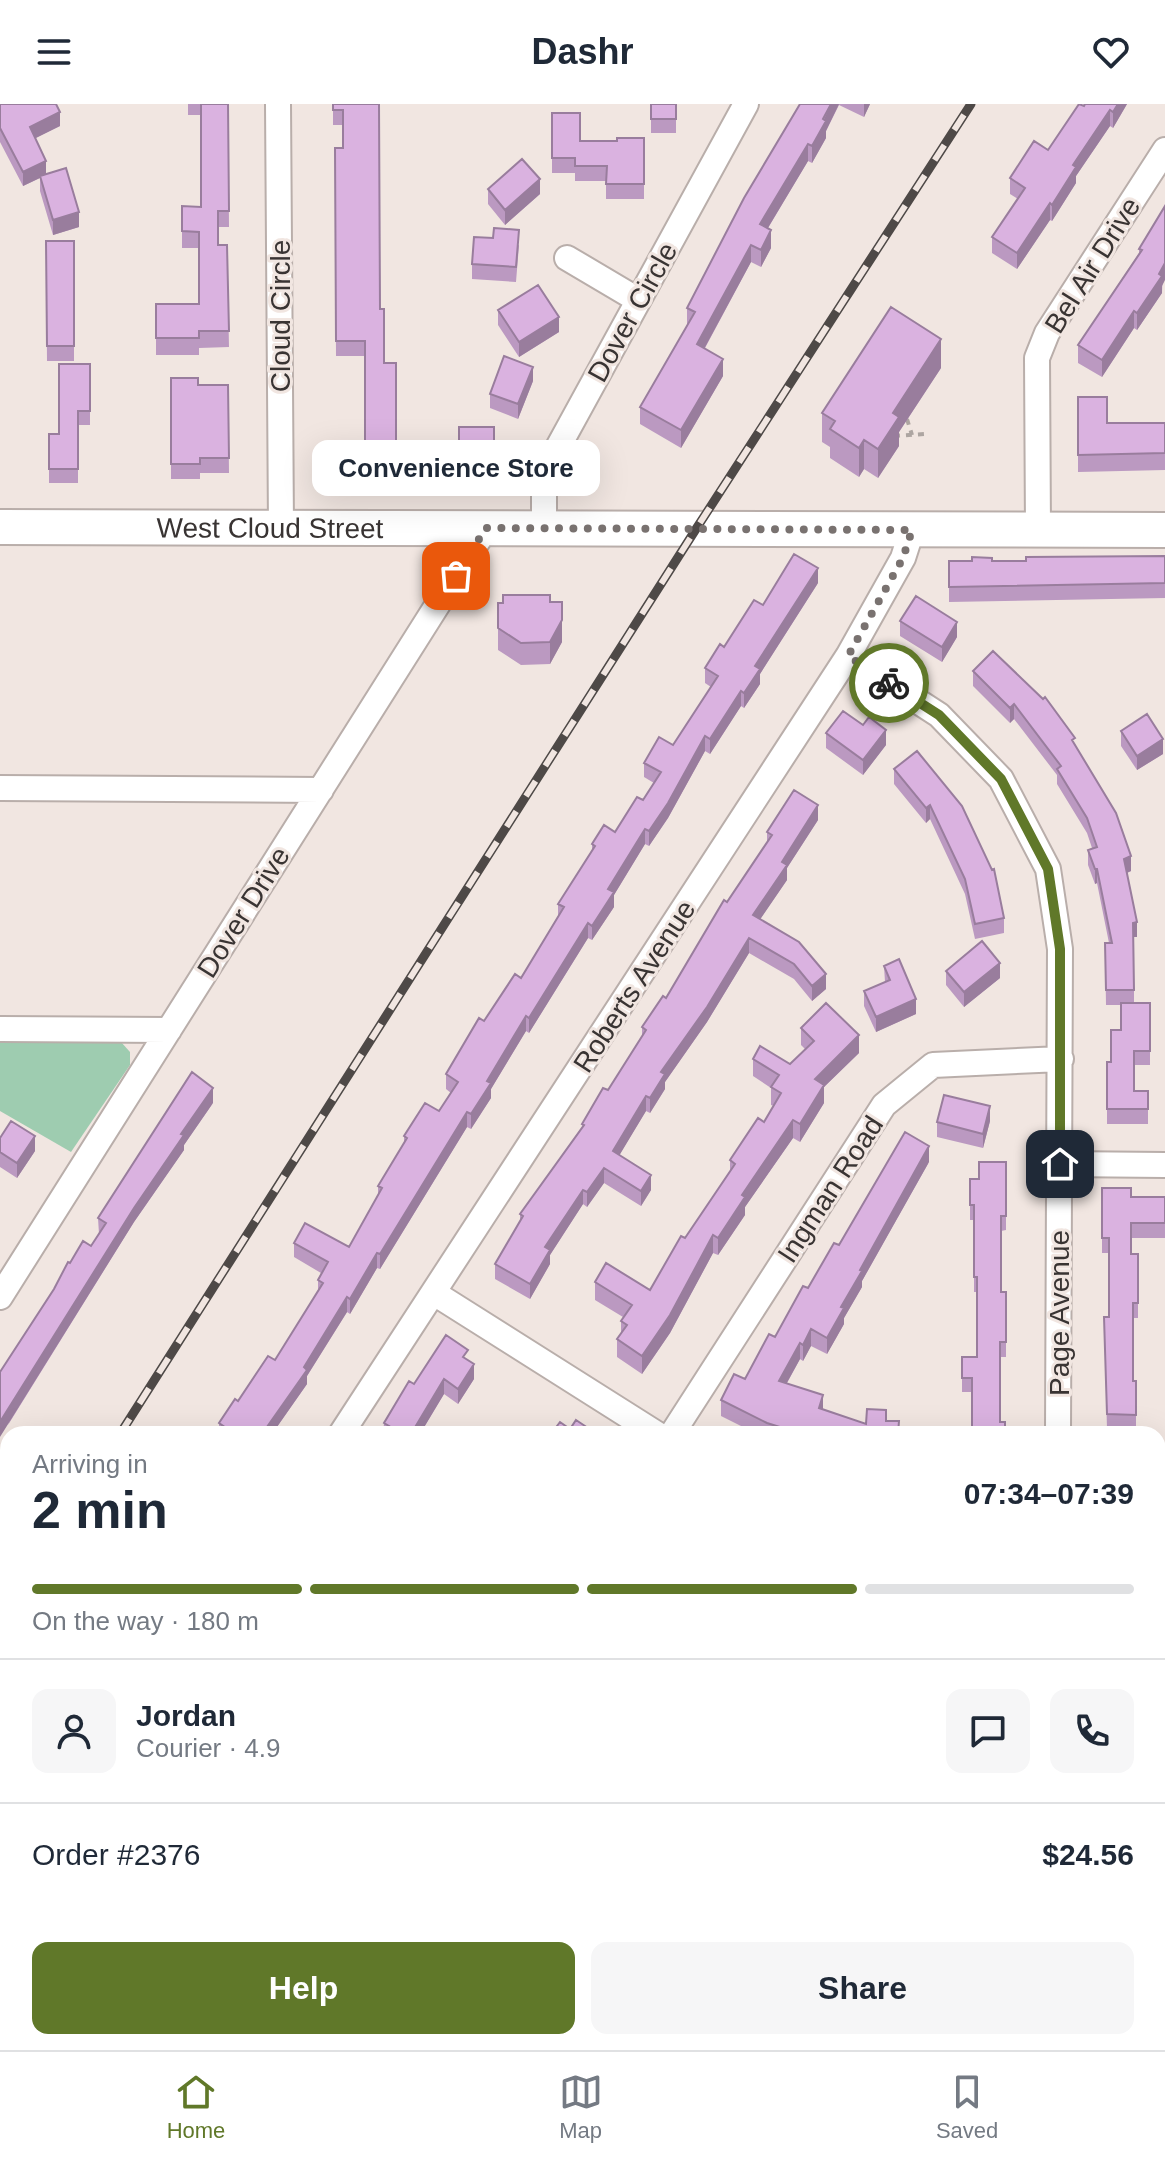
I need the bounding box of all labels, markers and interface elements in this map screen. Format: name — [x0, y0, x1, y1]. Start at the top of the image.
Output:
icon: menu — [32, 30, 76, 74]
icon: heart — [1089, 30, 1133, 74]
text: Dashr — [531, 31, 634, 72]
street label: Bel Air Drive — [1038, 192, 1146, 339]
street label: Dover Circle — [582, 237, 683, 387]
street label: Cloud Circle — [265, 240, 296, 392]
callout: Convenience Store — [312, 440, 600, 496]
text: Convenience Store — [338, 453, 574, 483]
street label: West Cloud Street — [157, 512, 384, 544]
pin — [422, 542, 490, 610]
icon: bag — [434, 554, 478, 598]
courier — [849, 643, 929, 723]
icon: bike — [867, 661, 911, 705]
street label: Dover Drive — [191, 841, 296, 983]
street label: Roberts Avenue — [567, 894, 702, 1078]
street label: Ingman Road — [772, 1110, 889, 1268]
pin — [1026, 1130, 1094, 1198]
icon: home — [1038, 1142, 1082, 1186]
street label: Page Avenue — [1044, 1230, 1075, 1396]
text: Arriving in — [32, 1449, 148, 1479]
text: 07:34–07:39 — [964, 1477, 1134, 1510]
text: 2 min — [32, 1481, 168, 1539]
text: On the way · 180 m — [32, 1606, 259, 1636]
button: person — [32, 1689, 116, 1773]
button: chat — [946, 1689, 1030, 1773]
button: phone — [1050, 1689, 1134, 1773]
text: Jordan — [136, 1699, 236, 1732]
text: Courier · 4.9 — [136, 1733, 281, 1763]
text: Order #2376 — [32, 1838, 200, 1871]
text: $24.56 — [1042, 1838, 1134, 1871]
button: Help — [32, 1942, 575, 2034]
button: Share — [591, 1942, 1134, 2034]
tab: Home — [167, 2070, 225, 2144]
tab: Map — [559, 2070, 603, 2144]
tab: Saved — [936, 2070, 998, 2144]

